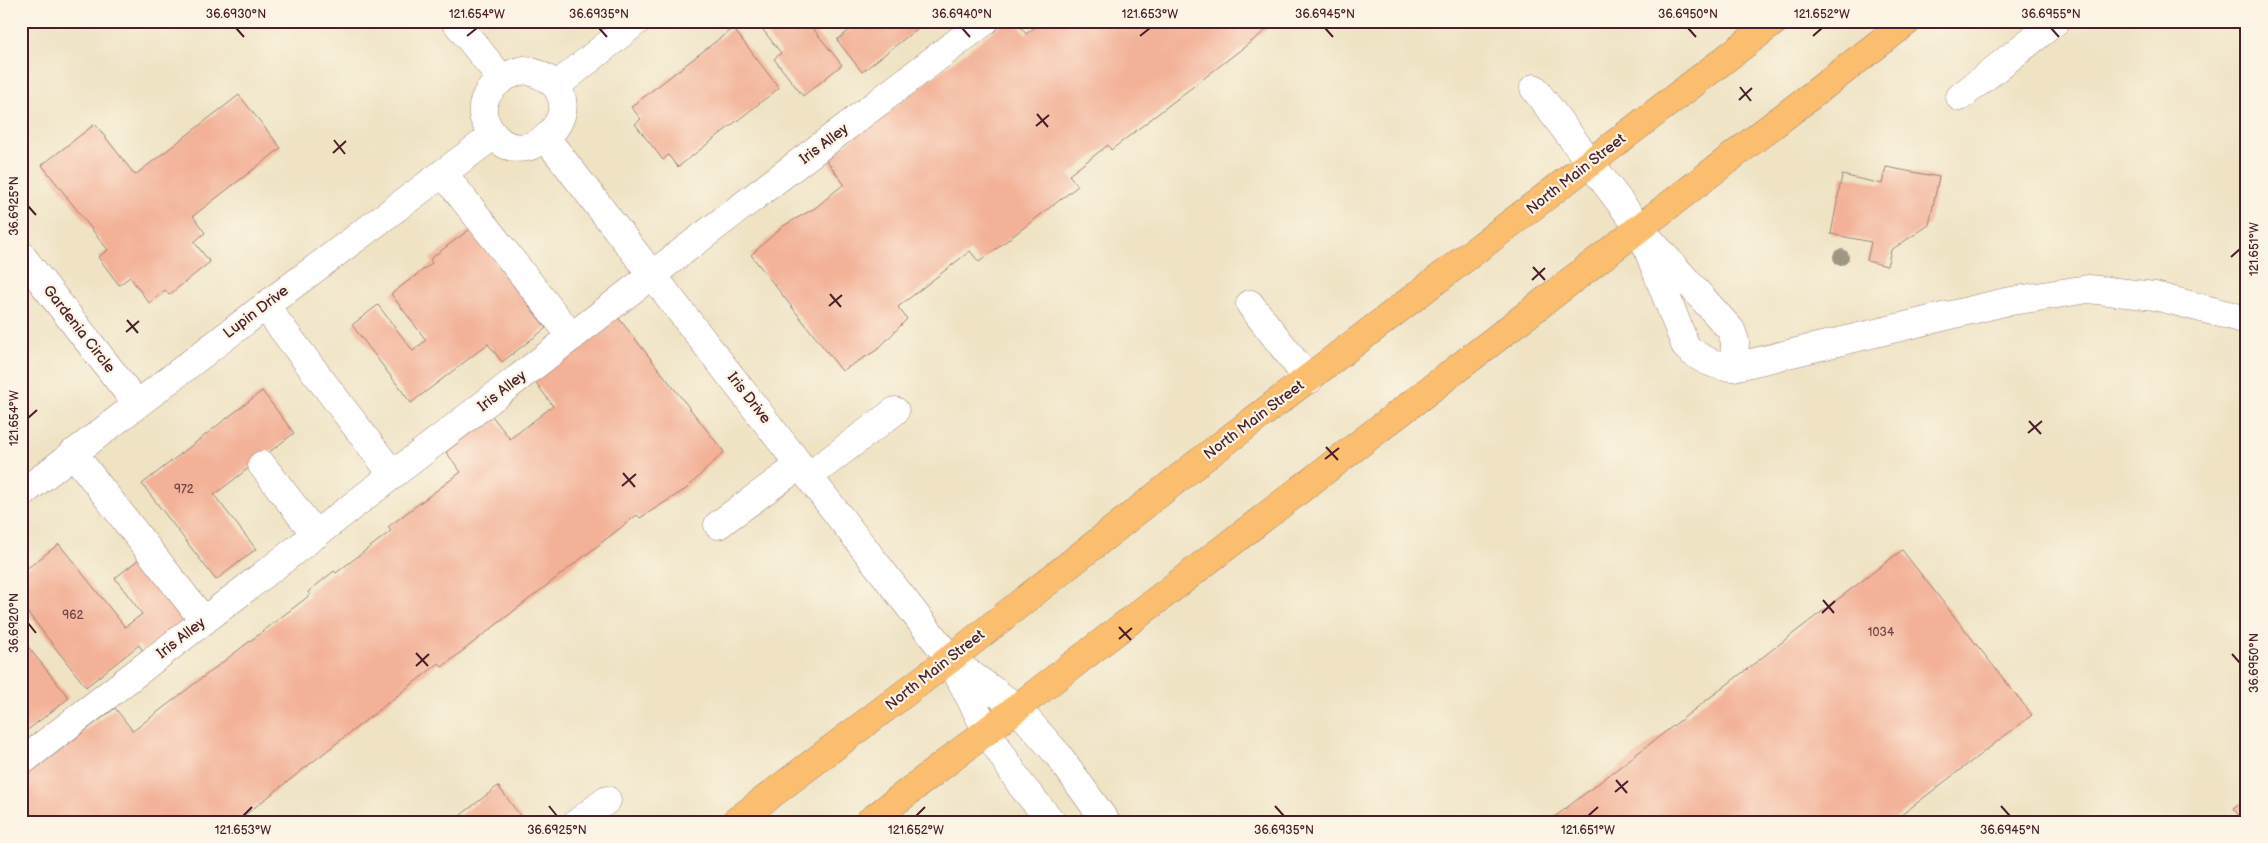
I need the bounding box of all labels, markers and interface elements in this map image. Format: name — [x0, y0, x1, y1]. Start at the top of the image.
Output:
text: 36.6930°N — [206, 7, 266, 22]
text: 121.654°W — [449, 7, 505, 22]
text: 36.6935°N — [569, 7, 629, 22]
text: 36.6940°N — [932, 7, 992, 22]
text: 121.653°W — [1122, 7, 1178, 22]
text: 36.6945°N — [1295, 7, 1355, 22]
text: 36.6950°N — [1658, 7, 1718, 22]
text: 121.652°W — [1794, 7, 1850, 22]
text: 36.6955°N — [2021, 7, 2081, 22]
street label: Iris Alley — [796, 119, 852, 169]
street label: North Main Street — [1523, 129, 1630, 219]
text: 36.6925°N — [7, 176, 22, 236]
text: 121.651°W — [2247, 222, 2262, 276]
street label: Gardenia Circle — [39, 281, 119, 377]
street label: Lupin Drive — [220, 281, 293, 343]
street label: Iris Alley — [474, 366, 530, 416]
street label: Iris Drive — [723, 368, 775, 428]
street label: North Main Street — [1200, 376, 1308, 464]
text: 121.654°W — [7, 390, 22, 446]
house number: 972 — [174, 482, 194, 497]
text: 36.6920°N — [7, 593, 22, 653]
house number: 962 — [62, 608, 84, 623]
street label: Iris Alley — [153, 613, 209, 663]
street label: North Main Street — [882, 625, 989, 715]
house number: 1034 — [1868, 625, 1895, 640]
text: 36.6950°N — [2247, 633, 2262, 693]
text: 121.653°W — [215, 823, 271, 838]
text: 36.6925°N — [527, 823, 587, 838]
text: 121.652°W — [888, 823, 944, 838]
text: 36.6935°N — [1254, 823, 1314, 838]
text: 121.651°W — [1561, 823, 1615, 838]
text: 36.6945°N — [1980, 823, 2040, 838]

